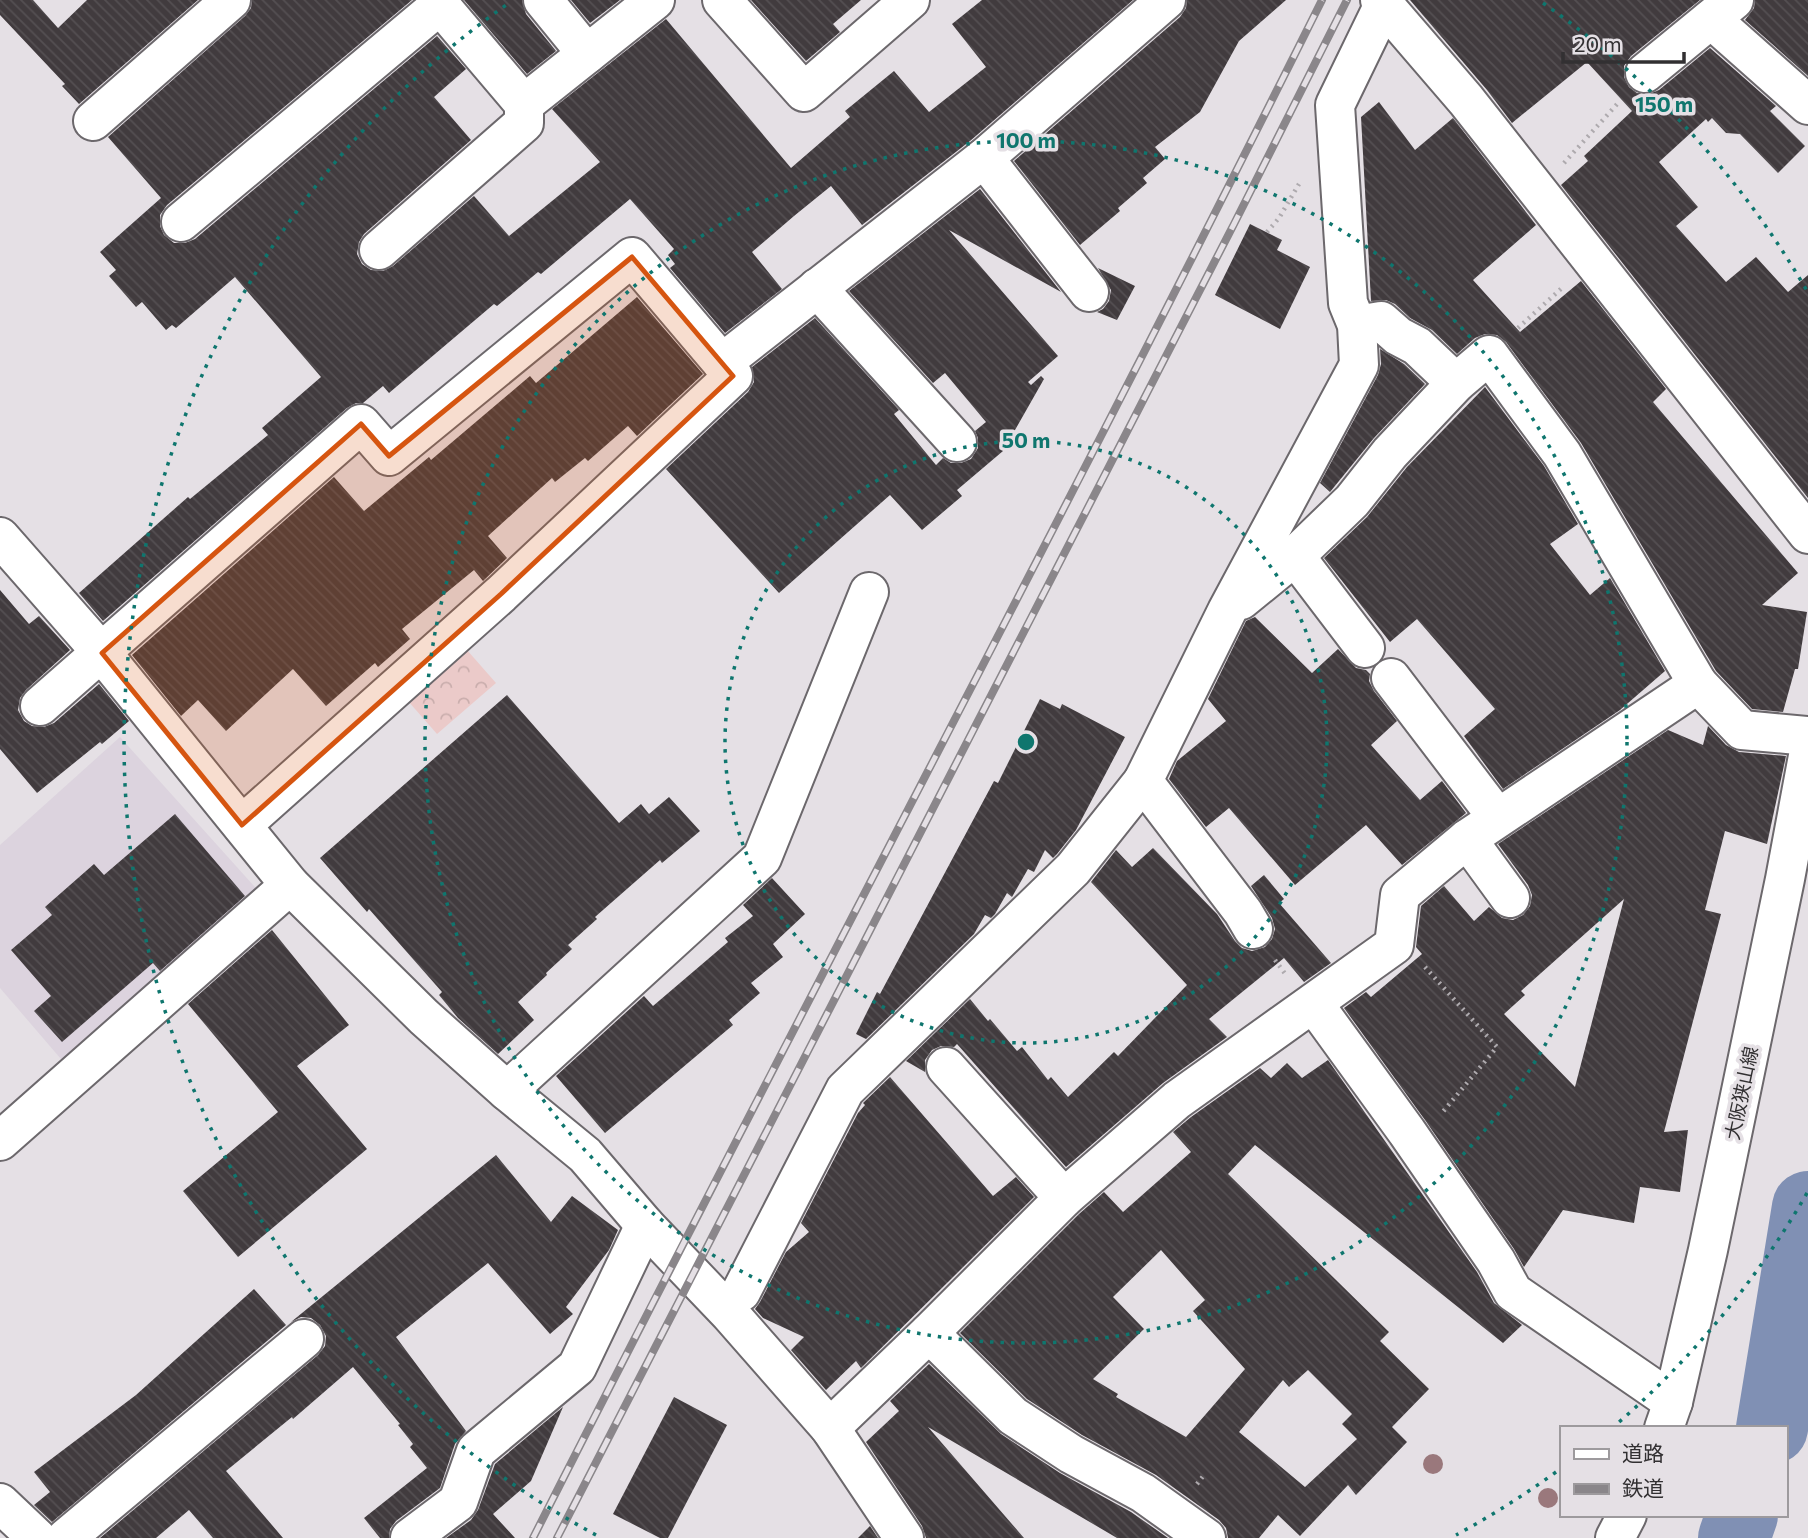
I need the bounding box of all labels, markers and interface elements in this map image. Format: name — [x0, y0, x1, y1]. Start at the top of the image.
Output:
scale bar — [1563, 21, 1684, 65]
text: 20 m — [1574, 31, 1622, 56]
text: 150 m — [1635, 91, 1693, 116]
text: 100 m — [996, 127, 1056, 152]
text: 50 m — [1002, 427, 1050, 452]
centre of rings — [1014, 730, 1038, 754]
street label: 大阪狭山線 — [1720, 1044, 1762, 1142]
legend — [1560, 1426, 1787, 1517]
text: 道路 — [1622, 1440, 1664, 1465]
text: 鉄道 — [1622, 1475, 1664, 1500]

